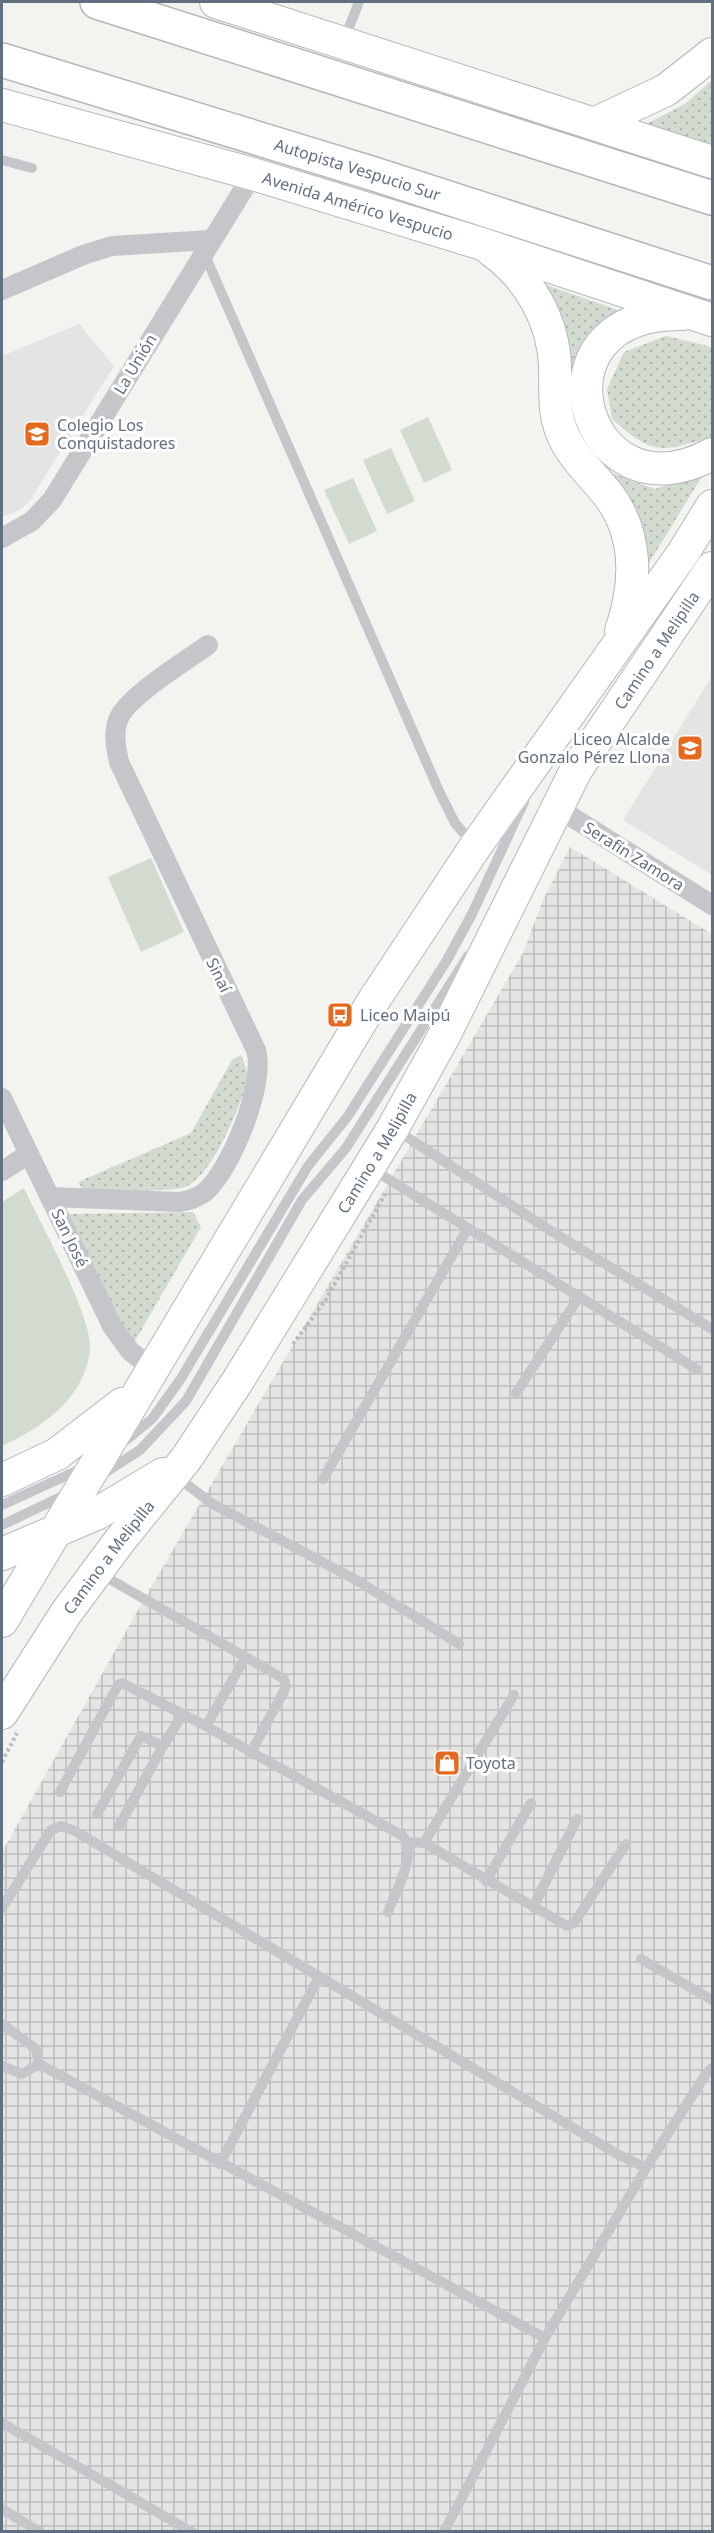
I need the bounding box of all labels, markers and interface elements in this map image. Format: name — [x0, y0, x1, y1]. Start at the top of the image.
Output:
street label: Autopista Vespucio Sur — [272, 133, 444, 206]
street label: Avenida Américo Vespucio — [260, 167, 456, 245]
street label: La Unión — [108, 330, 162, 398]
place label: Colegio Los Conquistadores — [57, 414, 175, 454]
school or university icon: Colegio Los Conquistadores — [22, 419, 52, 449]
street label: Camino a Melipilla — [609, 587, 704, 714]
place label: Liceo Alcalde Gonzalo Pérez Llona — [518, 728, 670, 768]
school or university icon: Liceo Alcalde Gonzalo Pérez Llona — [675, 733, 705, 763]
street label: Serafín Zamora — [579, 816, 689, 896]
street label: Sinaí — [201, 954, 237, 997]
bus stop icon: Liceo Maipú — [325, 1000, 355, 1030]
place label: Liceo Maipú — [360, 1004, 450, 1026]
street label: Camino a Melipilla — [332, 1088, 422, 1218]
street label: San José — [46, 1205, 94, 1271]
street label: Camino a Melipilla — [58, 1495, 159, 1619]
shop icon: Toyota — [432, 1748, 462, 1778]
place label: Toyota — [466, 1752, 516, 1774]

